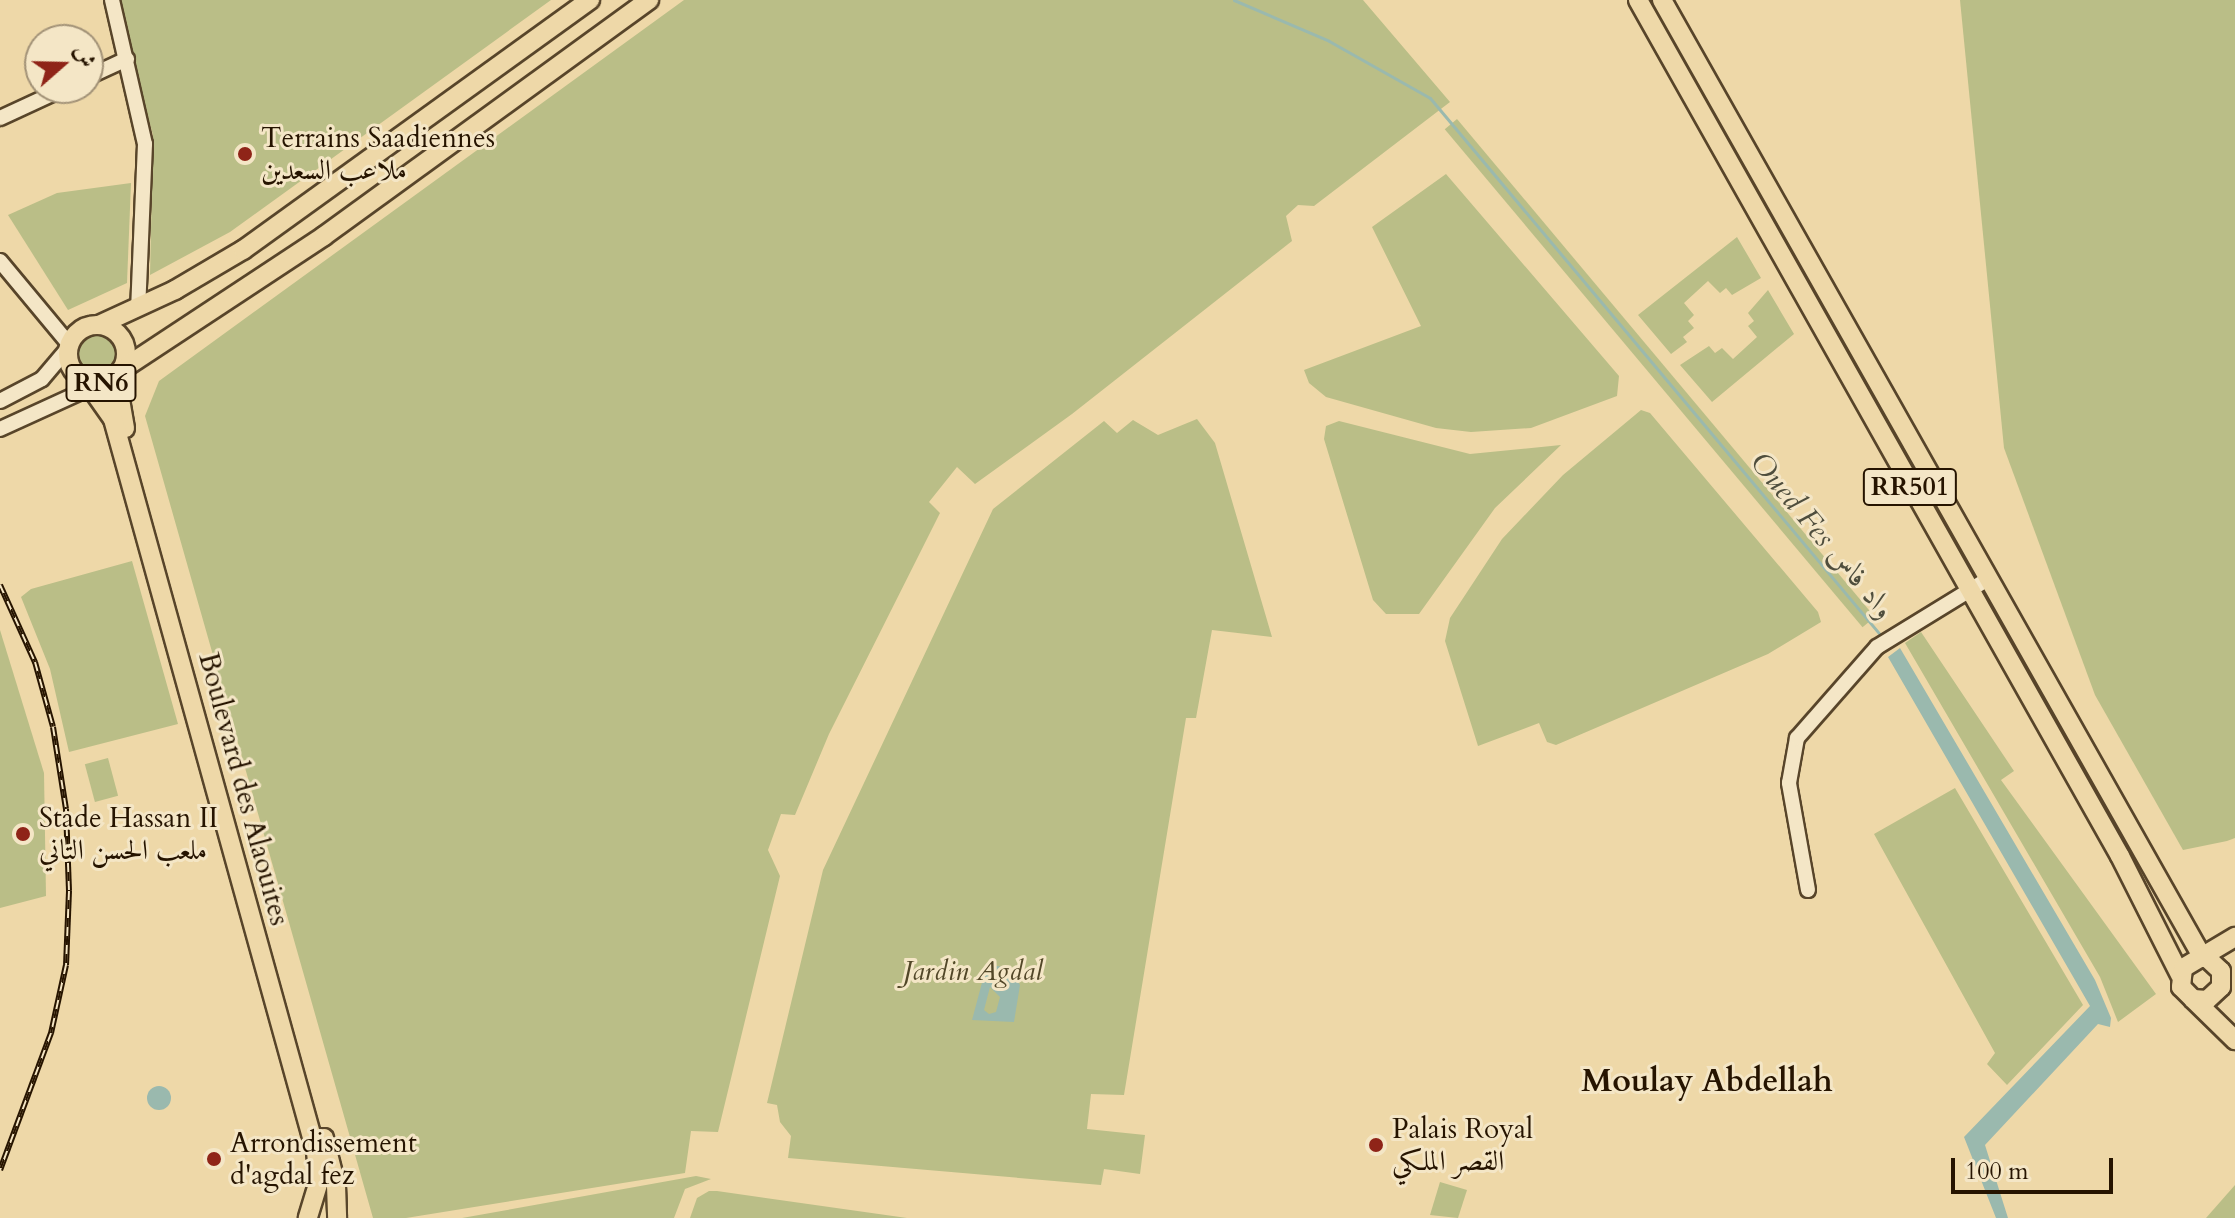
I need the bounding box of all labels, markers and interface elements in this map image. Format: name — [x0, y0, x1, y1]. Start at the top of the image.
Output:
north arrow — [24, 24, 104, 104]
text: ش — [67, 41, 102, 72]
place label: Terrains Saadiennes ملاعب السعدين — [261, 121, 495, 187]
marker: Terrains Saadiennes ملاعب السعدين — [236, 145, 254, 163]
road number: RN6 — [65, 361, 137, 405]
water label: Oued Fes واد فاس — [1742, 445, 1902, 627]
road number: RR501 — [1862, 465, 1958, 509]
street label: Boulevard des Alaouites — [191, 649, 297, 929]
place label: Stade Hassan II ملعب الحسن التاني — [39, 801, 218, 867]
marker: Stade Hassan II ملعب الحسن التاني — [14, 825, 32, 843]
park label: Jardin Agdal — [903, 954, 1043, 988]
district label: Moulay Abdellah — [1581, 1062, 1833, 1100]
place label: Palais Royal القصر الملكي — [1392, 1112, 1533, 1178]
place label: Arrondissement d'agdal fez — [230, 1126, 417, 1192]
marker: Palais Royal القصر الملكي — [1367, 1136, 1385, 1154]
scale bar — [1955, 1142, 2117, 1192]
marker: Arrondissement d'agdal fez — [205, 1150, 223, 1168]
text: 100 m — [1965, 1155, 2029, 1188]

